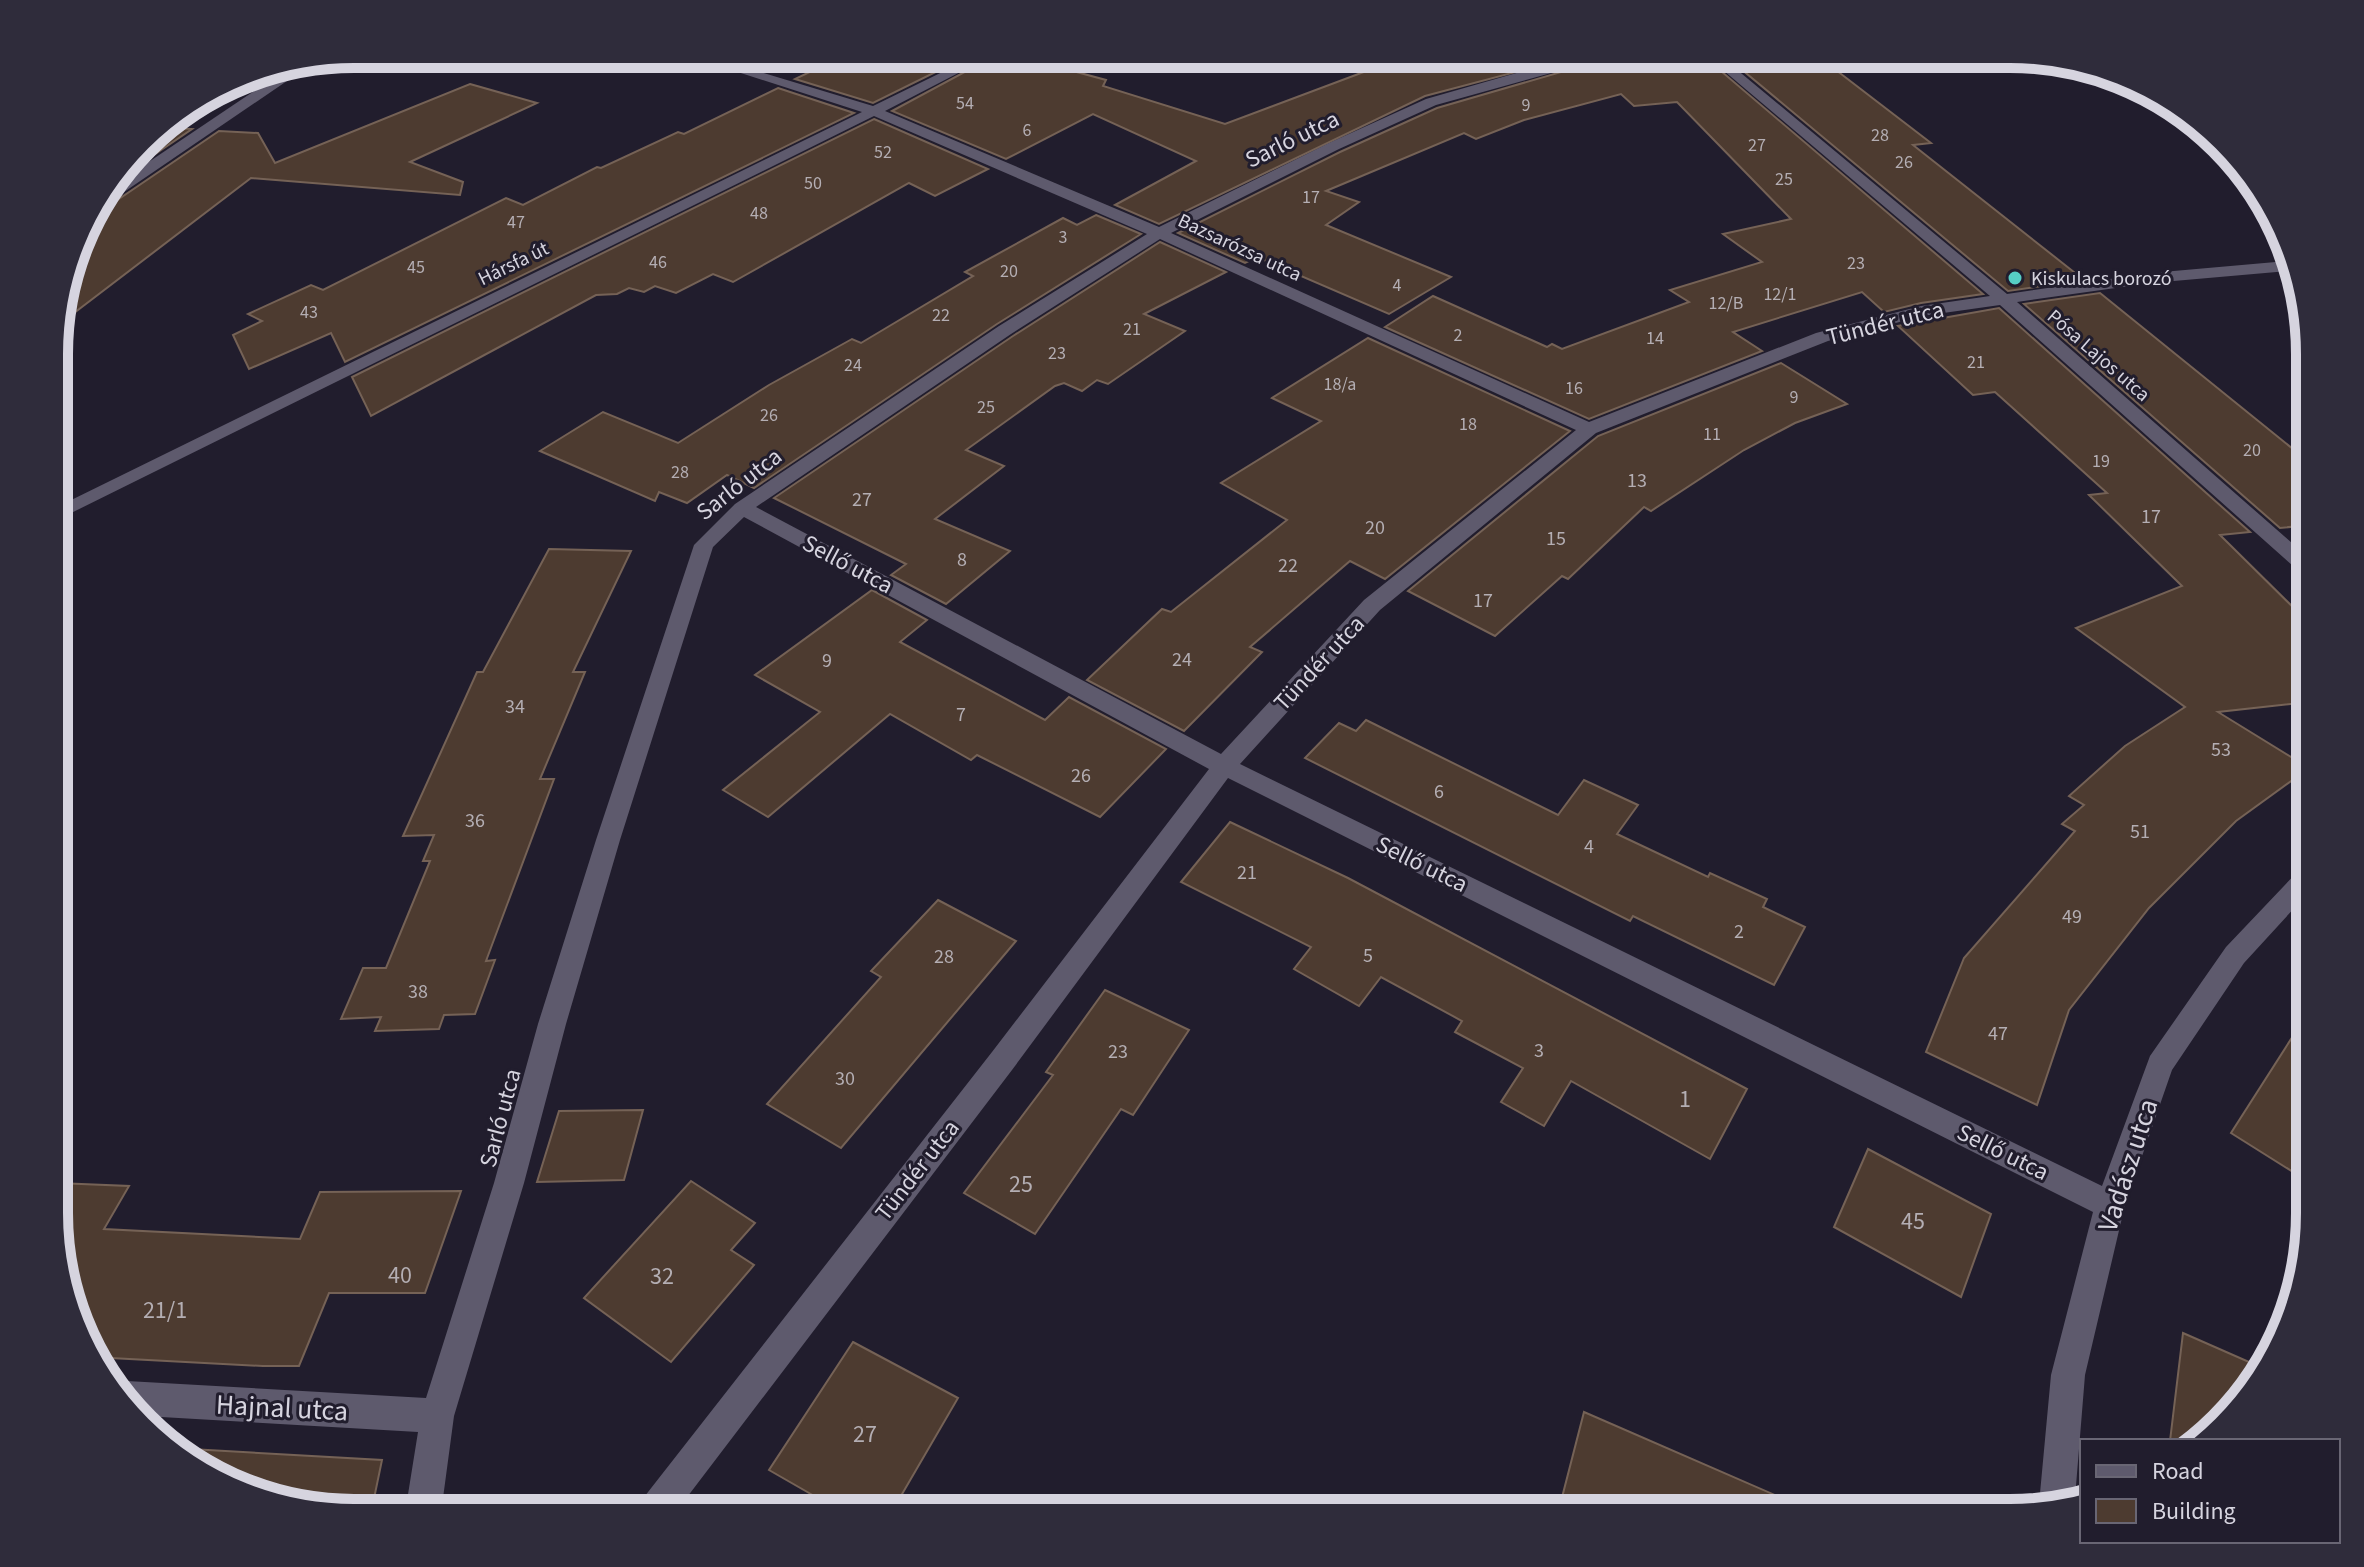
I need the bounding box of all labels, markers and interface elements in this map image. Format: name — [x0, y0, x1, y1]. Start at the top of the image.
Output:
house number: 54 — [956, 91, 974, 116]
house number: 9 — [1522, 93, 1531, 118]
street label: Sarló utca — [1239, 102, 1345, 177]
house number: 6 — [1023, 118, 1032, 143]
house number: 28 — [1871, 123, 1889, 148]
house number: 27 — [1748, 133, 1766, 158]
house number: 52 — [874, 140, 892, 165]
house number: 26 — [1895, 150, 1913, 175]
house number: 25 — [1775, 167, 1793, 192]
house number: 50 — [804, 171, 822, 196]
house number: 17 — [1302, 185, 1320, 210]
house number: 48 — [750, 201, 768, 226]
street label: Bazsarózsa utca — [1173, 207, 1306, 289]
house number: 47 — [507, 210, 525, 235]
house number: 3 — [1059, 225, 1068, 250]
street label: Hársfa út — [473, 235, 554, 293]
house number: 46 — [649, 250, 667, 275]
house number: 23 — [1847, 251, 1865, 276]
house number: 45 — [407, 255, 425, 280]
house number: 20 — [1000, 259, 1018, 284]
place label: Kiskulacs borozó — [2031, 265, 2172, 293]
marker: Kiskulacs borozó — [2006, 269, 2024, 287]
house number: 4 — [1393, 273, 1402, 298]
house number: 12/1 — [1763, 282, 1797, 307]
house number: 12/B — [1709, 291, 1743, 316]
street label: Tündér utca — [1823, 292, 1948, 355]
house number: 43 — [300, 300, 318, 325]
house number: 22 — [932, 303, 950, 328]
street label: Pósa Lajos utca — [2041, 303, 2156, 408]
house number: 21 — [1123, 317, 1141, 342]
house number: 2 — [1454, 323, 1463, 348]
house number: 14 — [1646, 326, 1664, 351]
house number: 23 — [1048, 341, 1066, 366]
house number: 21 — [1967, 350, 1985, 375]
house number: 24 — [844, 353, 862, 378]
house number: 18/a — [1324, 372, 1356, 397]
house number: 16 — [1565, 376, 1583, 401]
house number: 9 — [1790, 385, 1799, 410]
house number: 25 — [977, 395, 995, 420]
house number: 26 — [760, 403, 778, 428]
house number: 18 — [1459, 412, 1477, 437]
house number: 11 — [1703, 422, 1721, 447]
house number: 20 — [2243, 438, 2261, 463]
street label: Sarló utca — [689, 440, 790, 529]
house number: 19 — [2092, 449, 2110, 474]
house number: 28 — [671, 460, 689, 485]
house number: 13 — [1627, 467, 1647, 495]
house number: 27 — [852, 486, 872, 514]
house number: 17 — [2141, 503, 2161, 531]
house number: 20 — [1365, 514, 1385, 542]
house number: 15 — [1546, 525, 1566, 553]
street label: Sellő utca — [796, 526, 899, 603]
house number: 8 — [957, 546, 967, 574]
house number: 22 — [1278, 552, 1298, 580]
house number: 17 — [1473, 587, 1493, 615]
street label: Tündér utca — [1266, 608, 1373, 719]
house number: 24 — [1172, 646, 1192, 674]
house number: 9 — [822, 647, 832, 675]
house number: 34 — [505, 693, 525, 721]
house number: 7 — [956, 701, 966, 729]
house number: 53 — [2211, 736, 2231, 764]
house number: 26 — [1071, 762, 1091, 790]
house number: 6 — [1434, 778, 1444, 806]
house number: 36 — [465, 807, 485, 835]
house number: 51 — [2130, 818, 2150, 846]
street label: Sellő utca — [1370, 827, 1474, 902]
house number: 4 — [1584, 833, 1594, 861]
house number: 21 — [1237, 859, 1257, 887]
house number: 49 — [2062, 903, 2082, 931]
house number: 2 — [1734, 918, 1744, 946]
house number: 5 — [1363, 942, 1373, 970]
house number: 28 — [934, 943, 954, 971]
house number: 38 — [408, 978, 428, 1006]
house number: 47 — [1988, 1020, 2008, 1048]
house number: 3 — [1534, 1037, 1544, 1065]
house number: 23 — [1108, 1038, 1128, 1066]
street label: Sarló utca — [471, 1065, 530, 1171]
house number: 30 — [835, 1065, 855, 1093]
house number: 1 — [1679, 1082, 1691, 1117]
street label: Vadász utca — [2088, 1094, 2168, 1237]
street label: Tündér utca — [867, 1112, 968, 1228]
street label: Sellő utca — [1951, 1115, 2055, 1190]
house number: 25 — [1009, 1167, 1033, 1202]
house number: 45 — [1901, 1204, 1925, 1239]
house number: 40 — [388, 1258, 412, 1293]
house number: 32 — [650, 1259, 674, 1294]
house number: 21/1 — [143, 1293, 187, 1328]
street label: Hajnal utca — [215, 1385, 349, 1431]
house number: 27 — [853, 1417, 877, 1452]
legend — [2080, 1439, 2340, 1543]
text: Road — [2152, 1454, 2204, 1489]
text: Building — [2152, 1494, 2236, 1529]

